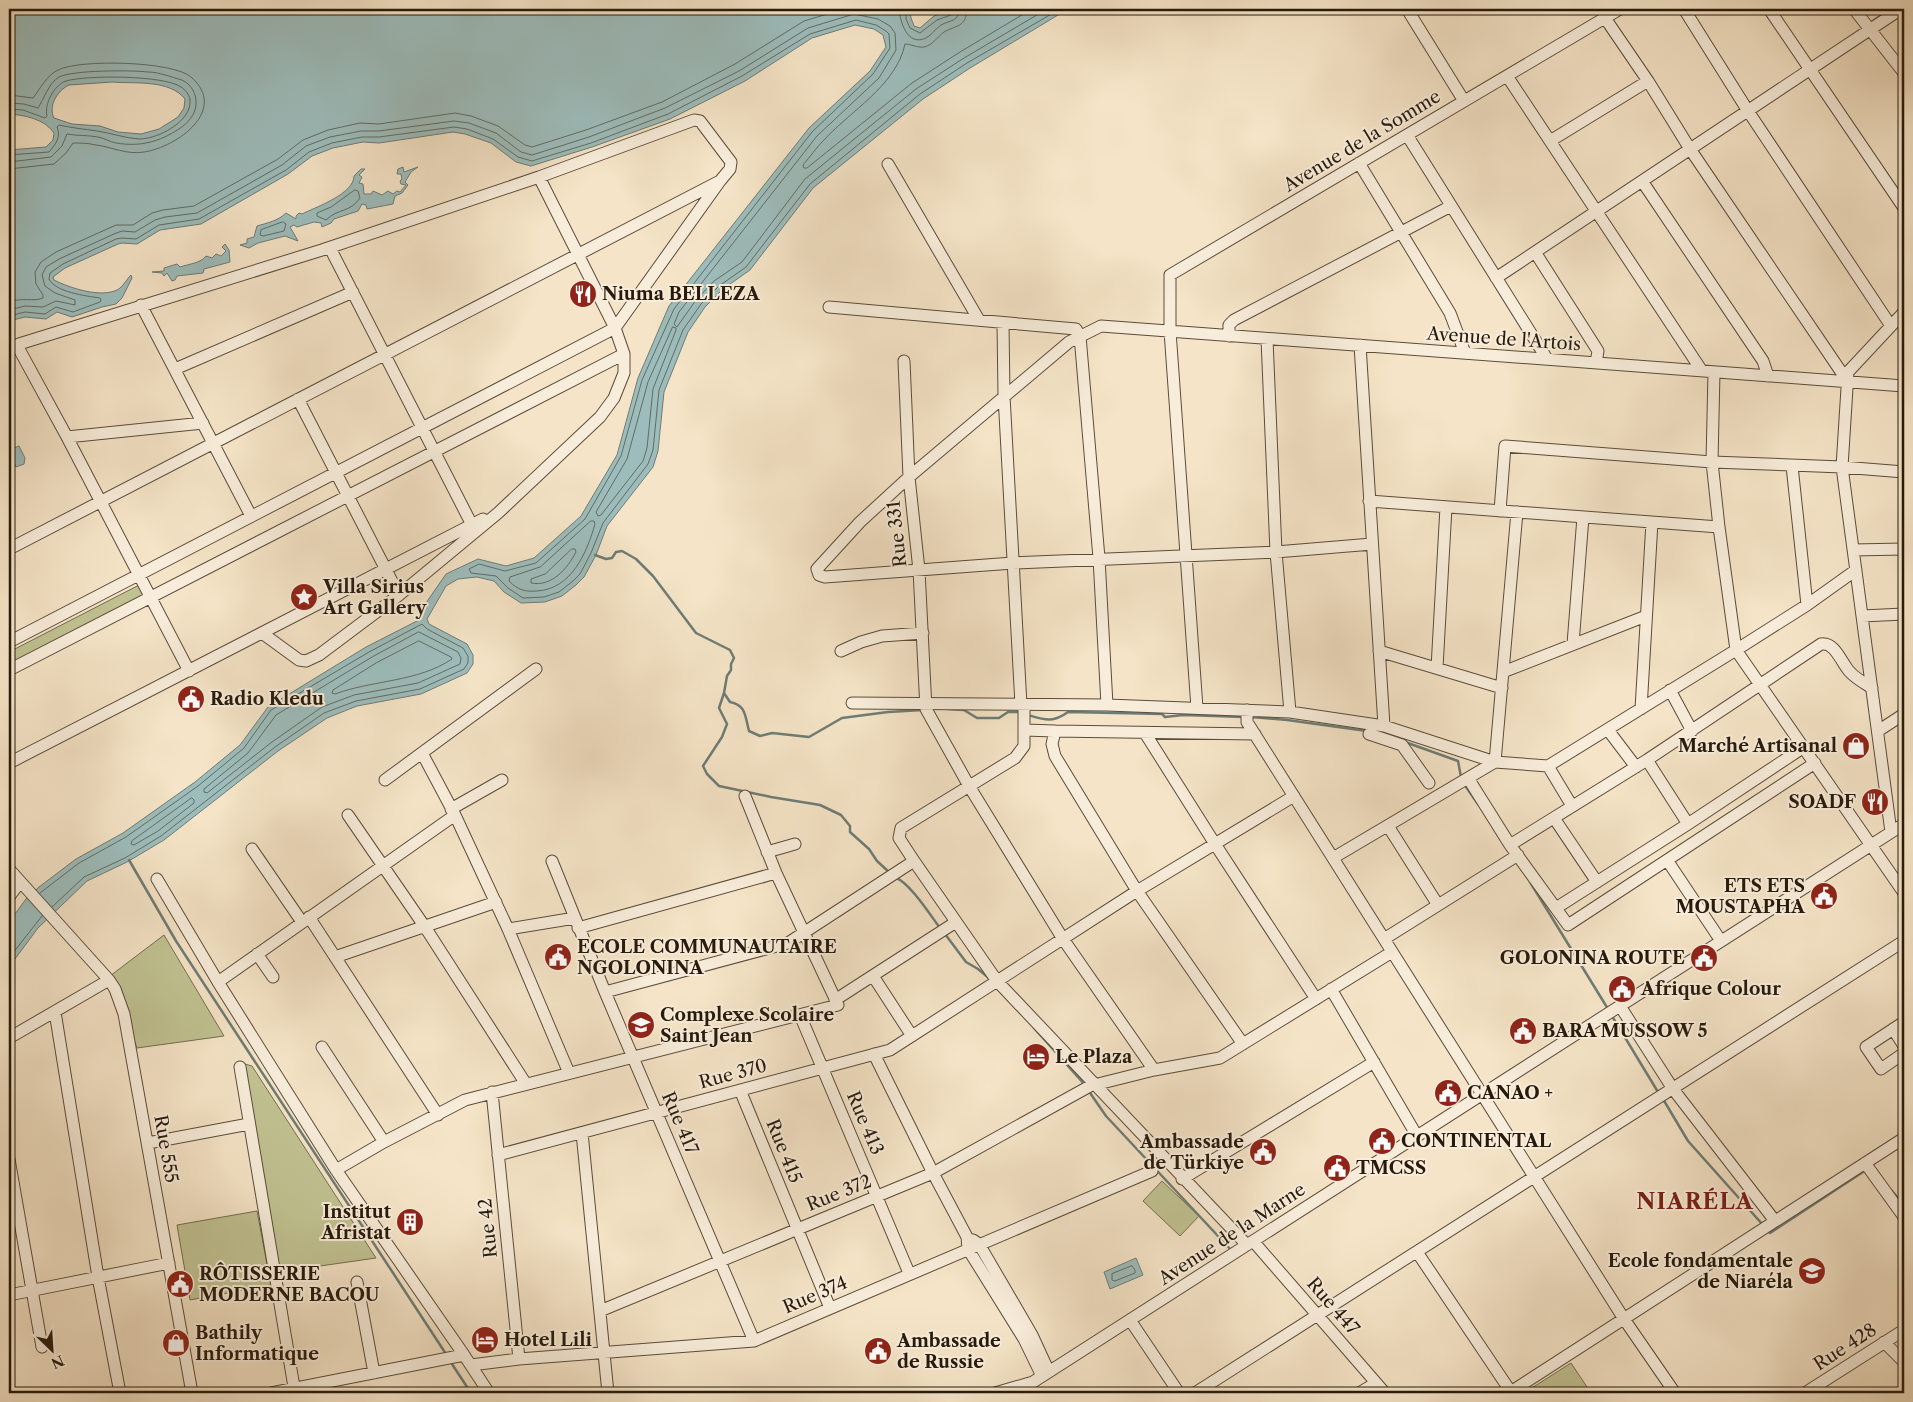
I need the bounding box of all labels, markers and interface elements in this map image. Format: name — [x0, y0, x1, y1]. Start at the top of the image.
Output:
street label: Avenue de la Somme — [1279, 85, 1445, 197]
restaurant icon: Niuma BELLEZA — [568, 279, 598, 309]
place label: Niuma BELLEZA — [602, 283, 761, 305]
street label: Avenue de l'Artois — [1425, 323, 1582, 355]
street label: Rue 331 — [883, 499, 911, 568]
place label: Villa Sirius Art Gallery — [322, 576, 427, 619]
place icon: Villa Sirius Art Gallery — [289, 582, 319, 612]
public building icon: Radio Kledu — [176, 684, 206, 714]
place label: Radio Kledu — [210, 688, 324, 710]
shop icon: Marché Artisanal — [1841, 731, 1871, 761]
place label: Marché Artisanal — [1678, 735, 1837, 757]
restaurant icon: SOADF — [1860, 787, 1890, 817]
place label: SOADF — [1788, 791, 1856, 813]
place label: ETS ETS MOUSTAPHA — [1676, 875, 1806, 918]
public building icon: ETS ETS MOUSTAPHA — [1809, 881, 1839, 911]
place label: ECOLE COMMUNAUTAIRE NGOLONINA — [577, 936, 837, 979]
public building icon: ECOLE COMMUNAUTAIRE NGOLONINA — [543, 942, 573, 972]
public building icon: GOLONINA ROUTE — [1689, 943, 1719, 973]
place label: GOLONINA ROUTE — [1500, 947, 1685, 969]
public building icon: Afrique Colour — [1607, 974, 1637, 1004]
place label: Afrique Colour — [1640, 978, 1781, 1000]
place label: Complexe Scolaire Saint Jean — [660, 1004, 834, 1047]
school or university icon: Complexe Scolaire Saint Jean — [626, 1010, 656, 1040]
public building icon: BARA MUSSOW 5 — [1508, 1016, 1538, 1046]
place label: BARA MUSSOW 5 — [1542, 1020, 1707, 1042]
hotel icon: Le Plaza — [1021, 1042, 1051, 1072]
place label: Le Plaza — [1055, 1046, 1133, 1068]
street label: Rue 370 — [697, 1054, 769, 1094]
public building icon: CANAO + — [1433, 1078, 1463, 1108]
place label: CANAO + — [1467, 1082, 1553, 1104]
street label: Rue 417 — [657, 1088, 703, 1158]
street label: Rue 413 — [842, 1088, 888, 1158]
street label: Rue 555 — [149, 1113, 183, 1185]
street label: Rue 415 — [761, 1116, 807, 1186]
public building icon: CONTINENTAL — [1367, 1126, 1397, 1156]
place label: CONTINENTAL — [1401, 1130, 1552, 1152]
place label: Ambassade de Türkiye — [1139, 1131, 1244, 1174]
public building icon: Ambassade de Türkiye — [1248, 1137, 1278, 1167]
public building icon: TMCSS — [1322, 1153, 1352, 1183]
place label: TMCSS — [1356, 1157, 1426, 1179]
street label: Rue 372 — [803, 1170, 875, 1216]
street label: Avenue de la Marne — [1154, 1178, 1309, 1290]
district label: NIARÉLA — [1636, 1187, 1754, 1215]
street label: Rue 42 — [474, 1197, 502, 1259]
place label: Institut Afristat — [320, 1201, 392, 1244]
building icon: Institut Afristat — [395, 1207, 425, 1237]
place label: Ecole fondamentale de Niaréla — [1608, 1250, 1794, 1293]
school or university icon: Ecole fondamentale de Niaréla — [1797, 1256, 1827, 1286]
place label: RÔTISSERIE MODERNE BACOU — [199, 1262, 380, 1306]
public building icon: RÔTISSERIE MODERNE BACOU — [165, 1269, 195, 1299]
street label: Rue 374 — [780, 1272, 850, 1318]
street label: Rue 447 — [1302, 1273, 1364, 1339]
street label: Rue 428 — [1809, 1319, 1881, 1375]
place label: Bathily Informatique — [195, 1322, 319, 1365]
north arrow — [28, 1324, 78, 1374]
hotel icon: Hotel Lili — [470, 1325, 500, 1355]
shop icon: Bathily Informatique — [161, 1328, 191, 1358]
place label: Hotel Lili — [504, 1329, 593, 1351]
place label: Ambassade de Russie — [896, 1330, 1001, 1373]
public building icon: Ambassade de Russie — [863, 1336, 893, 1366]
text: N — [48, 1351, 67, 1373]

